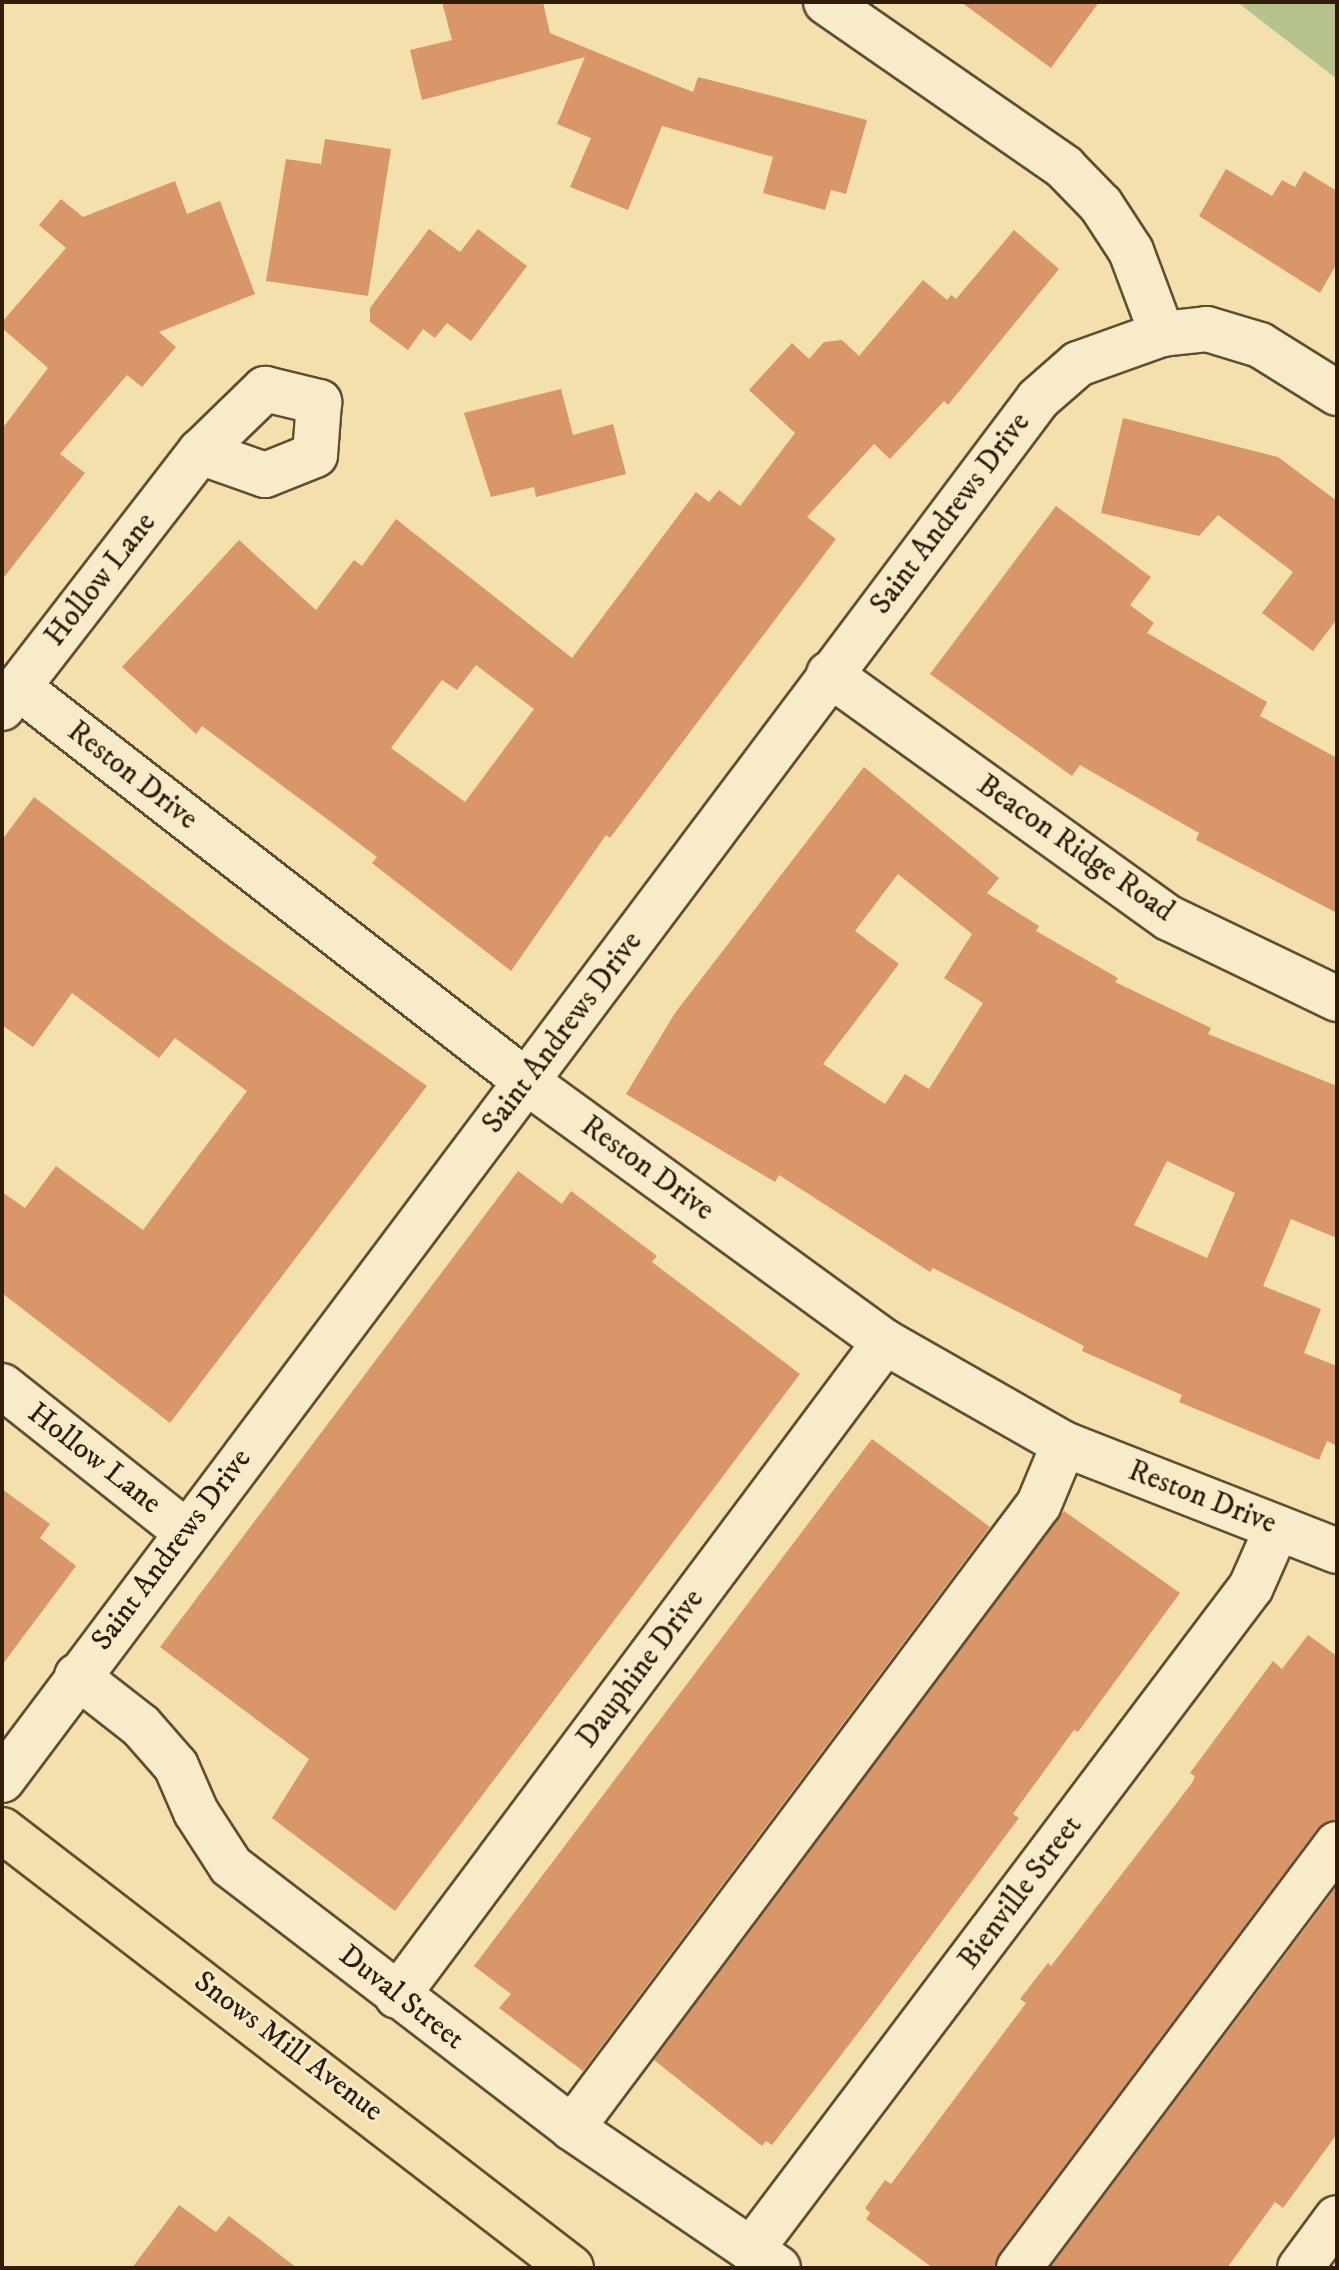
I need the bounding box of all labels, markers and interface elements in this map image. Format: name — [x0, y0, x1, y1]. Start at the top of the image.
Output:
street label: Saint Andrews Drive — [863, 406, 1039, 622]
street label: Hollow Lane — [38, 506, 164, 654]
street label: Reston Drive — [60, 714, 204, 838]
street label: Beacon Ridge Road — [970, 768, 1180, 930]
street label: Saint Andrews Drive — [475, 925, 651, 1141]
street label: Reston Drive — [574, 1109, 720, 1229]
street label: Hollow Lane — [20, 1396, 168, 1522]
street label: Saint Andrews Drive — [84, 1442, 260, 1658]
street label: Reston Drive — [1123, 1453, 1281, 1543]
street label: Dauphine Drive — [570, 1583, 712, 1755]
street label: Bienville Street — [951, 1809, 1091, 1977]
street label: Duval Street — [331, 1938, 471, 2058]
street label: Snows Mill Avenue — [186, 1964, 390, 2130]

